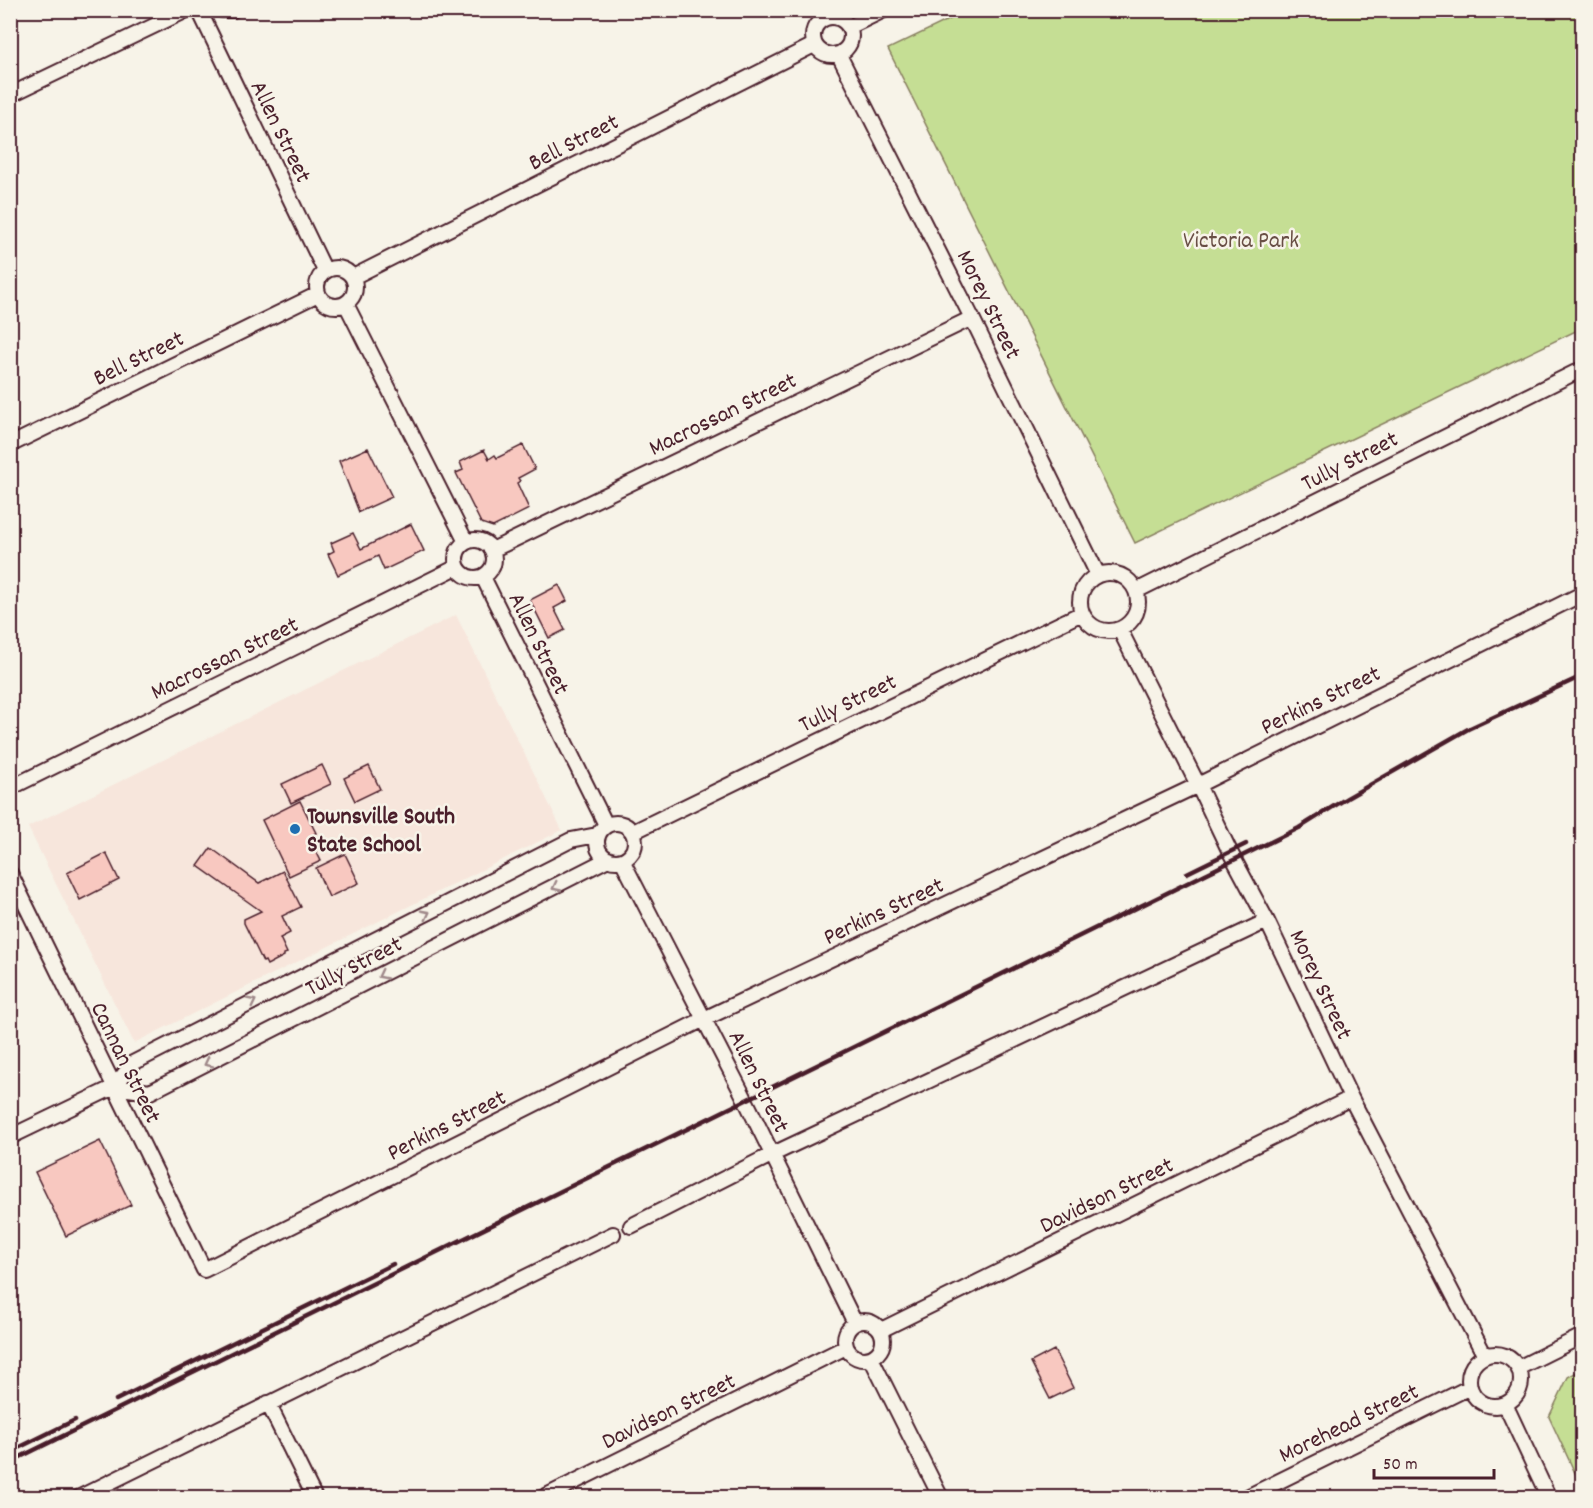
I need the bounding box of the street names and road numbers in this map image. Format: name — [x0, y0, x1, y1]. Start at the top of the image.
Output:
street label: Allen Street — [240, 75, 319, 189]
street label: Bell Street — [523, 106, 625, 181]
street label: Morey Street — [946, 245, 1028, 366]
street label: Bell Street — [88, 323, 191, 396]
street label: Macrossan Street — [644, 365, 803, 466]
street label: Tully Street — [1296, 424, 1405, 502]
street label: Allen Street — [498, 587, 577, 701]
street label: Macrossan Street — [146, 609, 305, 710]
street label: Perkins Street — [1256, 658, 1387, 745]
street label: Tully Street — [794, 666, 903, 743]
street label: Perkins Street — [818, 870, 950, 956]
street label: Morey Street — [1279, 925, 1360, 1046]
street label: Tully Street — [300, 929, 409, 1007]
street label: Cannan Street — [80, 997, 168, 1130]
street label: Allen Street — [718, 1025, 797, 1139]
street label: Perkins Street — [382, 1082, 513, 1171]
street label: Davidson Street — [1035, 1150, 1180, 1244]
street label: Davidson Street — [597, 1366, 742, 1460]
street label: Morehead Street — [1274, 1376, 1425, 1473]

